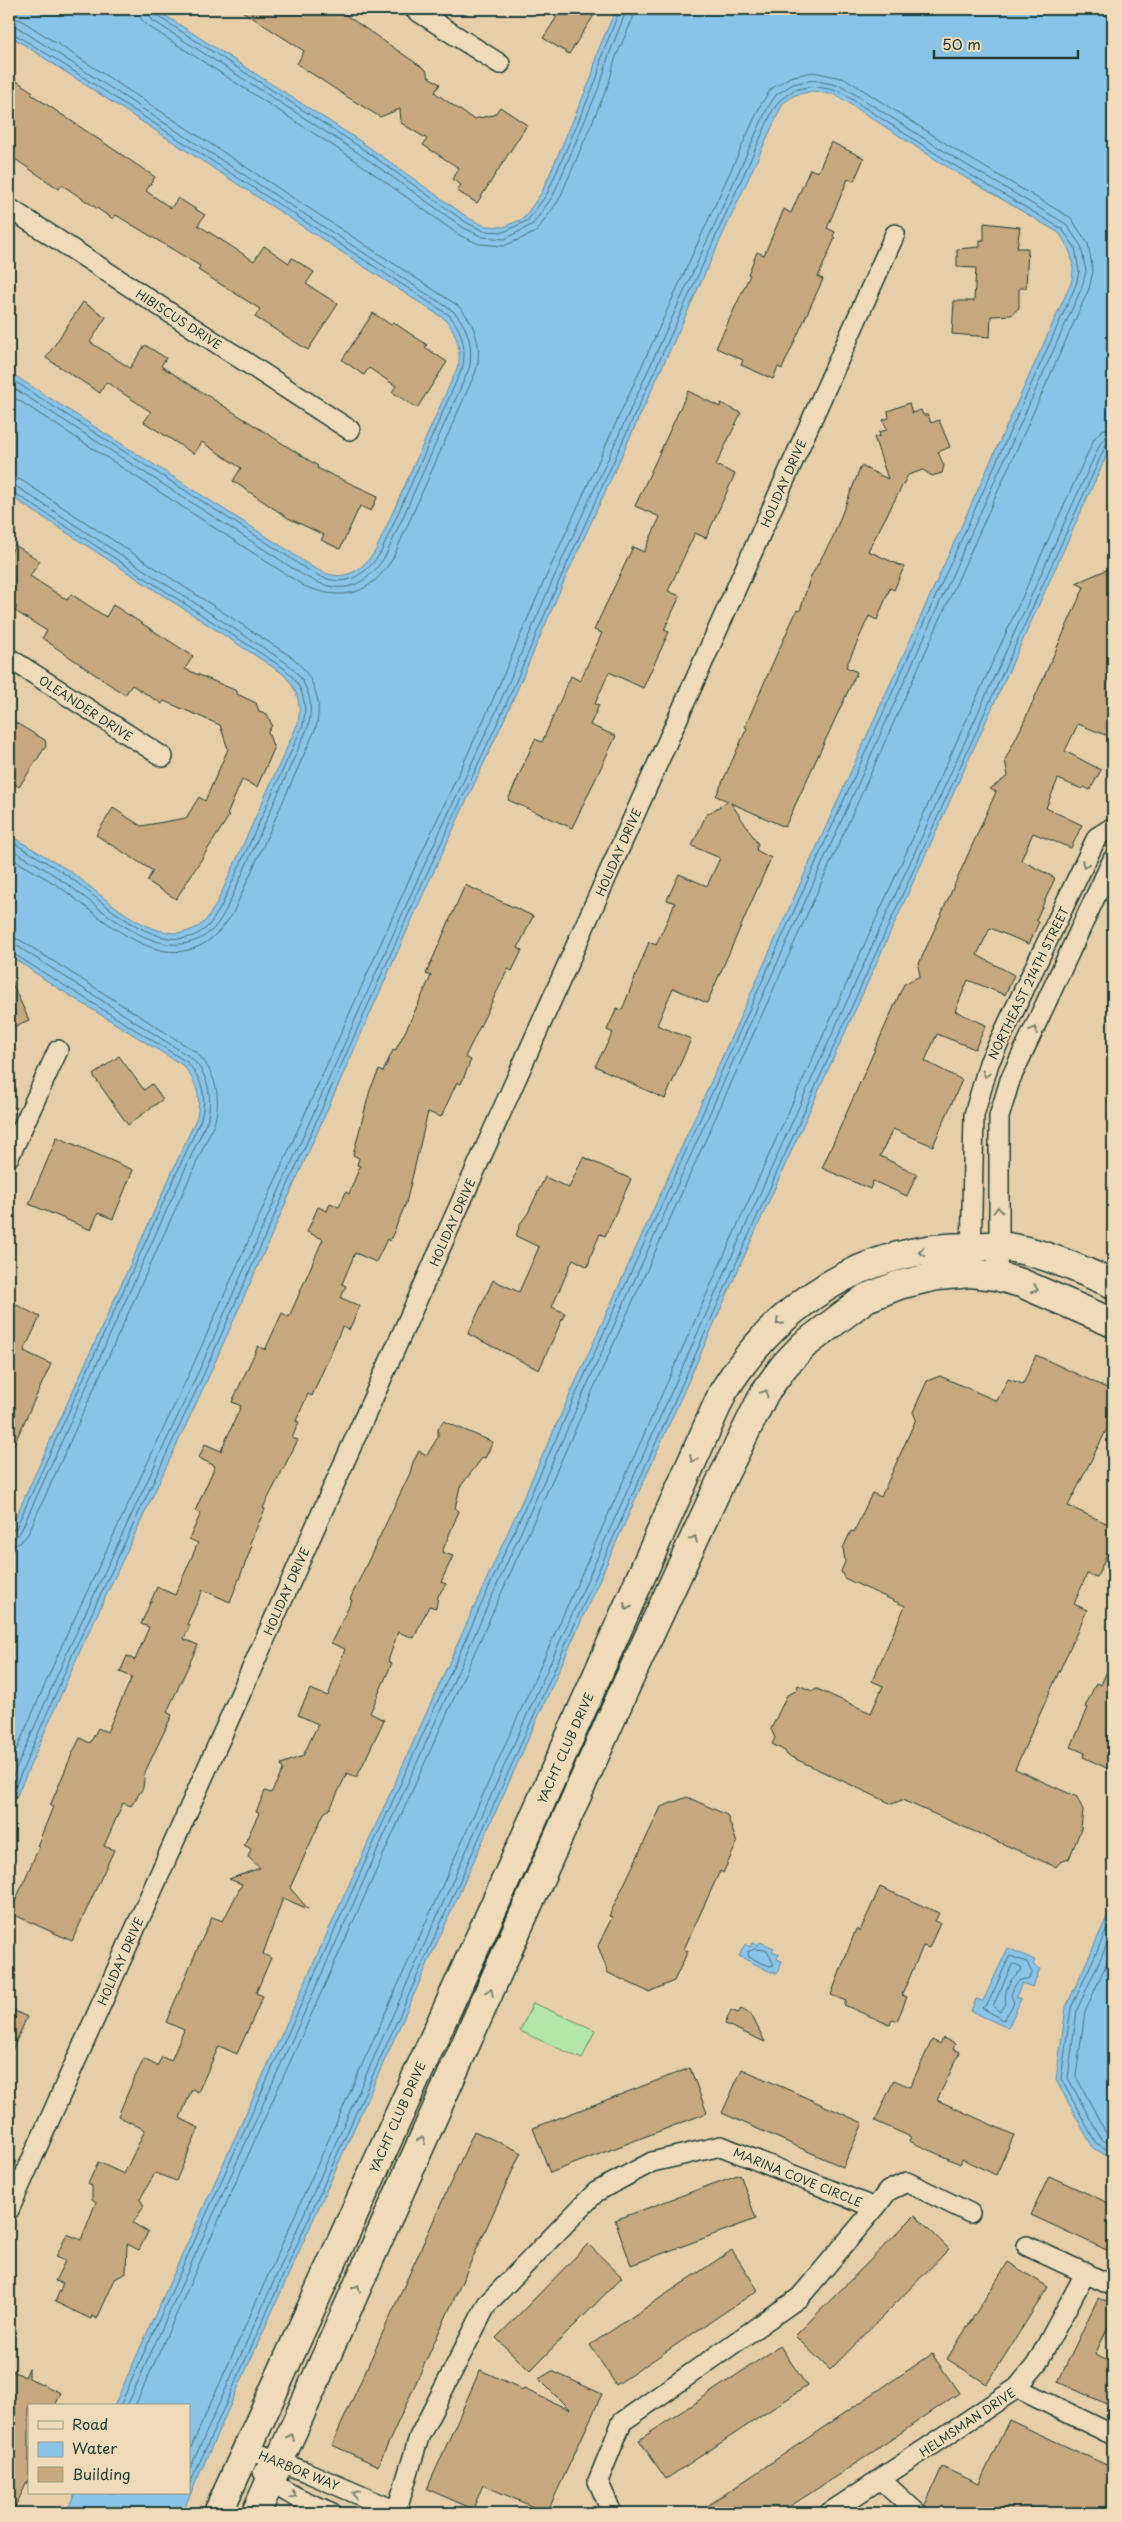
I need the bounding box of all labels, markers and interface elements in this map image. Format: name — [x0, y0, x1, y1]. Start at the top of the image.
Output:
scale bar — [934, 28, 1078, 60]
text: 50 m — [942, 32, 981, 55]
street label: HIBISCUS DRIVE — [133, 284, 225, 354]
street label: HOLIDAY DRIVE — [756, 436, 810, 530]
street label: OLEANDER DRIVE — [35, 671, 137, 745]
street label: HOLIDAY DRIVE — [591, 805, 645, 899]
one-way arrow — [1080, 859, 1091, 868]
street label: NORTHEAST 214TH STREET — [983, 903, 1073, 1062]
one-way arrow — [1028, 1026, 1038, 1035]
one-way arrow — [981, 1070, 991, 1078]
street label: HOLIDAY DRIVE — [425, 1175, 479, 1269]
one-way arrow — [993, 1206, 1003, 1214]
one-way arrow — [918, 1246, 927, 1256]
one-way arrow — [1030, 1282, 1039, 1293]
one-way arrow — [775, 1316, 784, 1325]
one-way arrow — [759, 1389, 769, 1398]
one-way arrow — [689, 1454, 700, 1463]
one-way arrow — [688, 1535, 699, 1544]
street label: HOLIDAY DRIVE — [259, 1544, 313, 1638]
one-way arrow — [622, 1602, 633, 1611]
street label: YACHT CLUB DRIVE — [532, 1690, 598, 1806]
street label: HOLIDAY DRIVE — [93, 1914, 147, 2008]
one-way arrow — [483, 1988, 494, 1997]
street label: YACHT CLUB DRIVE — [364, 2059, 430, 2175]
one-way arrow — [416, 2136, 427, 2145]
street label: MARINA COVE CIRCLE — [731, 2143, 865, 2211]
one-way arrow — [350, 2284, 361, 2293]
street label: HELMSMAN DRIVE — [915, 2383, 1019, 2461]
legend — [28, 2404, 190, 2494]
text: Road — [72, 2412, 108, 2435]
one-way arrow — [284, 2433, 295, 2442]
text: Water — [72, 2436, 117, 2459]
street label: HARBOR WAY — [256, 2446, 342, 2494]
text: Building — [72, 2462, 131, 2485]
one-way arrow — [288, 2488, 297, 2499]
one-way arrow — [352, 2489, 361, 2500]

